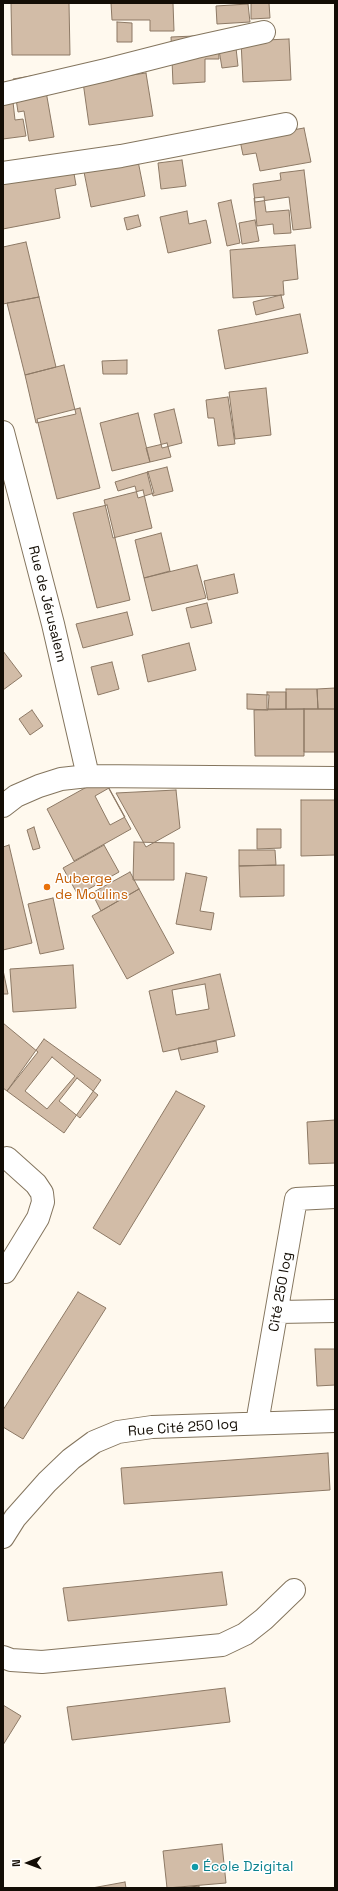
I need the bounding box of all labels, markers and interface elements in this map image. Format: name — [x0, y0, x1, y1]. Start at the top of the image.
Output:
street label: Rue de Jérusalem — [24, 544, 70, 664]
place label: Auberge de Moulins — [55, 871, 128, 904]
marker: Auberge de Moulins — [42, 882, 52, 892]
street label: Cité 250 log — [266, 1251, 296, 1333]
street label: Rue Cité 250 log — [127, 1416, 239, 1440]
north arrow — [8, 1843, 48, 1883]
text: N — [9, 1859, 23, 1867]
place label: École Dzigital — [203, 1859, 294, 1875]
marker: École Dzigital — [190, 1862, 200, 1872]

